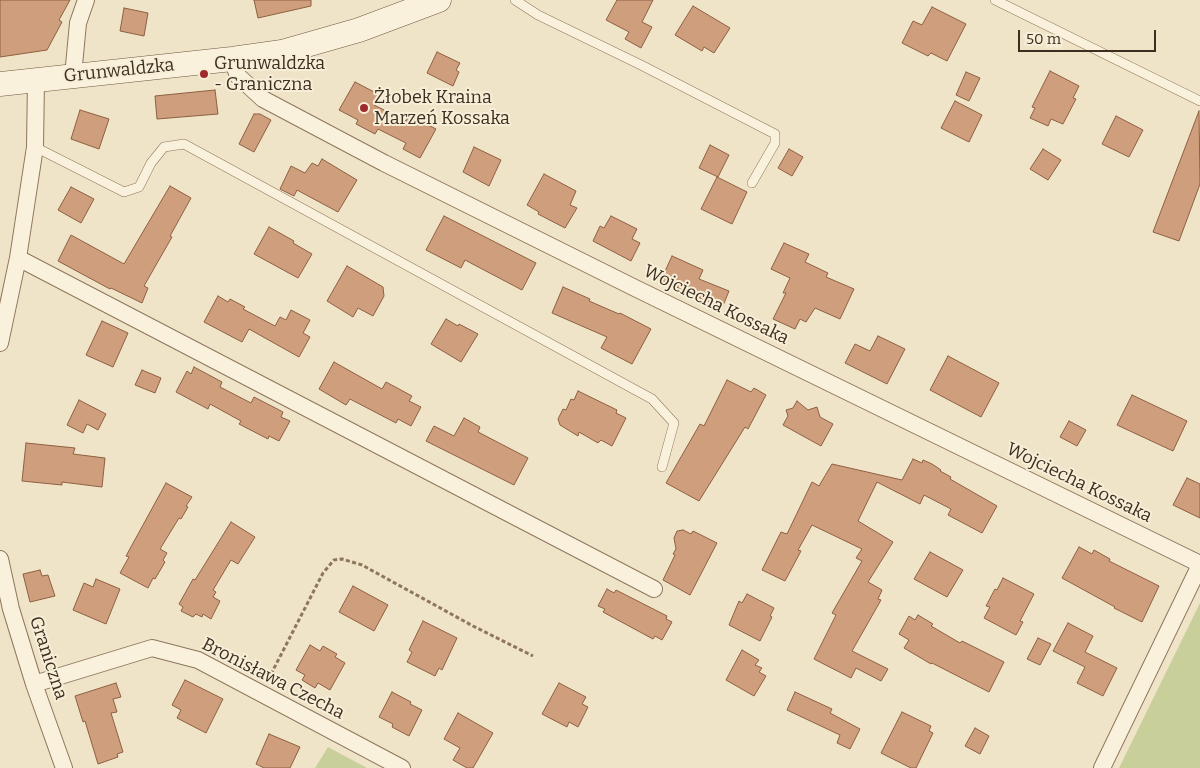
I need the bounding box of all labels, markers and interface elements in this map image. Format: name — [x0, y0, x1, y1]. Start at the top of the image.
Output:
scale bar — [1020, 20, 1158, 52]
text: 50 m — [1026, 30, 1061, 48]
place label: Grunwaldzka - Graniczna — [214, 53, 325, 96]
street label: Grunwaldzka — [63, 54, 175, 88]
marker: Grunwaldzka - Graniczna — [198, 68, 210, 80]
place label: Żłobek Kraina Marzeń Kossaka — [374, 87, 510, 130]
marker: Żłobek Kraina Marzeń Kossaka — [358, 102, 370, 114]
street label: Wojciecha Kossaka — [640, 260, 792, 350]
street label: Wojciecha Kossaka — [1003, 438, 1155, 528]
street label: Graniczna — [24, 614, 72, 702]
street label: Bronisława Czecha — [198, 634, 348, 724]

